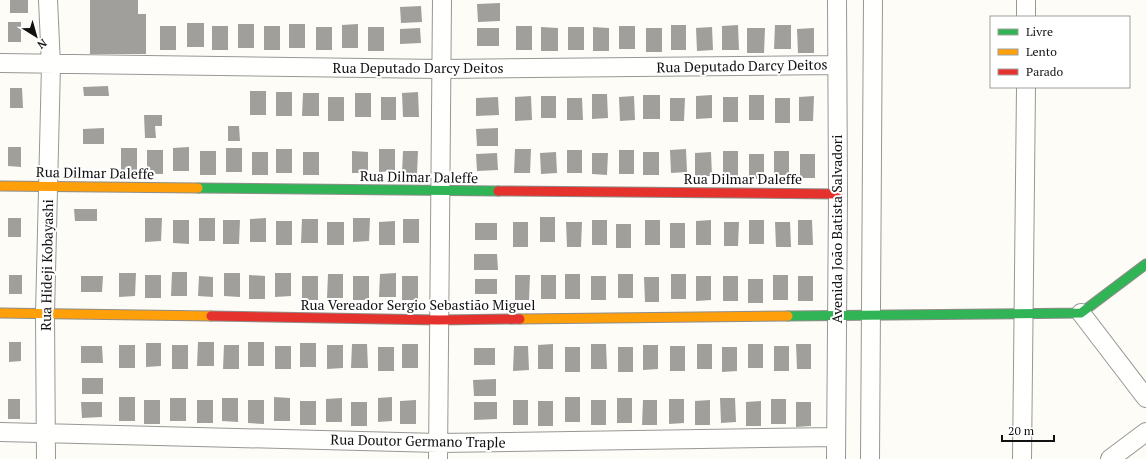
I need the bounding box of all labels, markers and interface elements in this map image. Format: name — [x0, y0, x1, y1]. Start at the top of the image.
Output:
north arrow — [16, 16, 56, 56]
legend — [990, 16, 1130, 88]
text: Livre — [1026, 24, 1053, 39]
text: N — [34, 36, 50, 52]
text: Lento — [1026, 44, 1057, 59]
street label: Rua Deputado Darcy Deitos — [656, 55, 828, 76]
street label: Rua Deputado Darcy Deitos — [332, 58, 504, 77]
text: Parado — [1026, 64, 1064, 79]
street label: Avenida João Batista Salvadori — [827, 135, 846, 323]
street label: Rua Dilmar Daleffe — [36, 162, 154, 183]
street label: Rua Dilmar Daleffe — [360, 166, 478, 187]
street label: Rua Dilmar Daleffe — [684, 169, 802, 188]
street label: Rua Hideji Kobayashi — [36, 199, 57, 331]
street label: Rua Vereador Sergio Sebastião Miguel — [301, 295, 535, 314]
scale bar — [1002, 417, 1054, 443]
text: 20 m — [1008, 423, 1035, 438]
street label: Rua Doutor Germano Traple — [330, 429, 506, 452]

